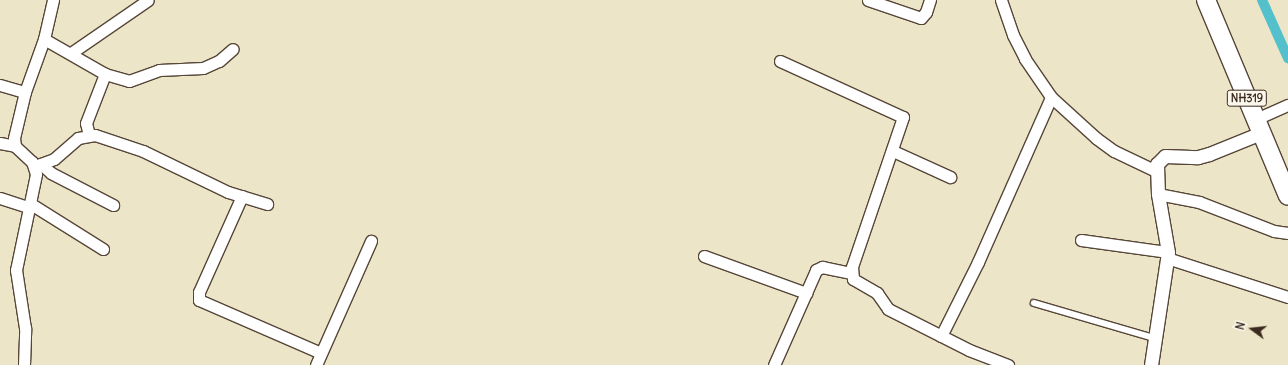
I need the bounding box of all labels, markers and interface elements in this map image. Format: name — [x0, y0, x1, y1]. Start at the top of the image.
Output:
road number: NH319 — [1226, 89, 1268, 107]
north arrow — [1232, 309, 1272, 349]
text: N — [1233, 320, 1248, 331]

